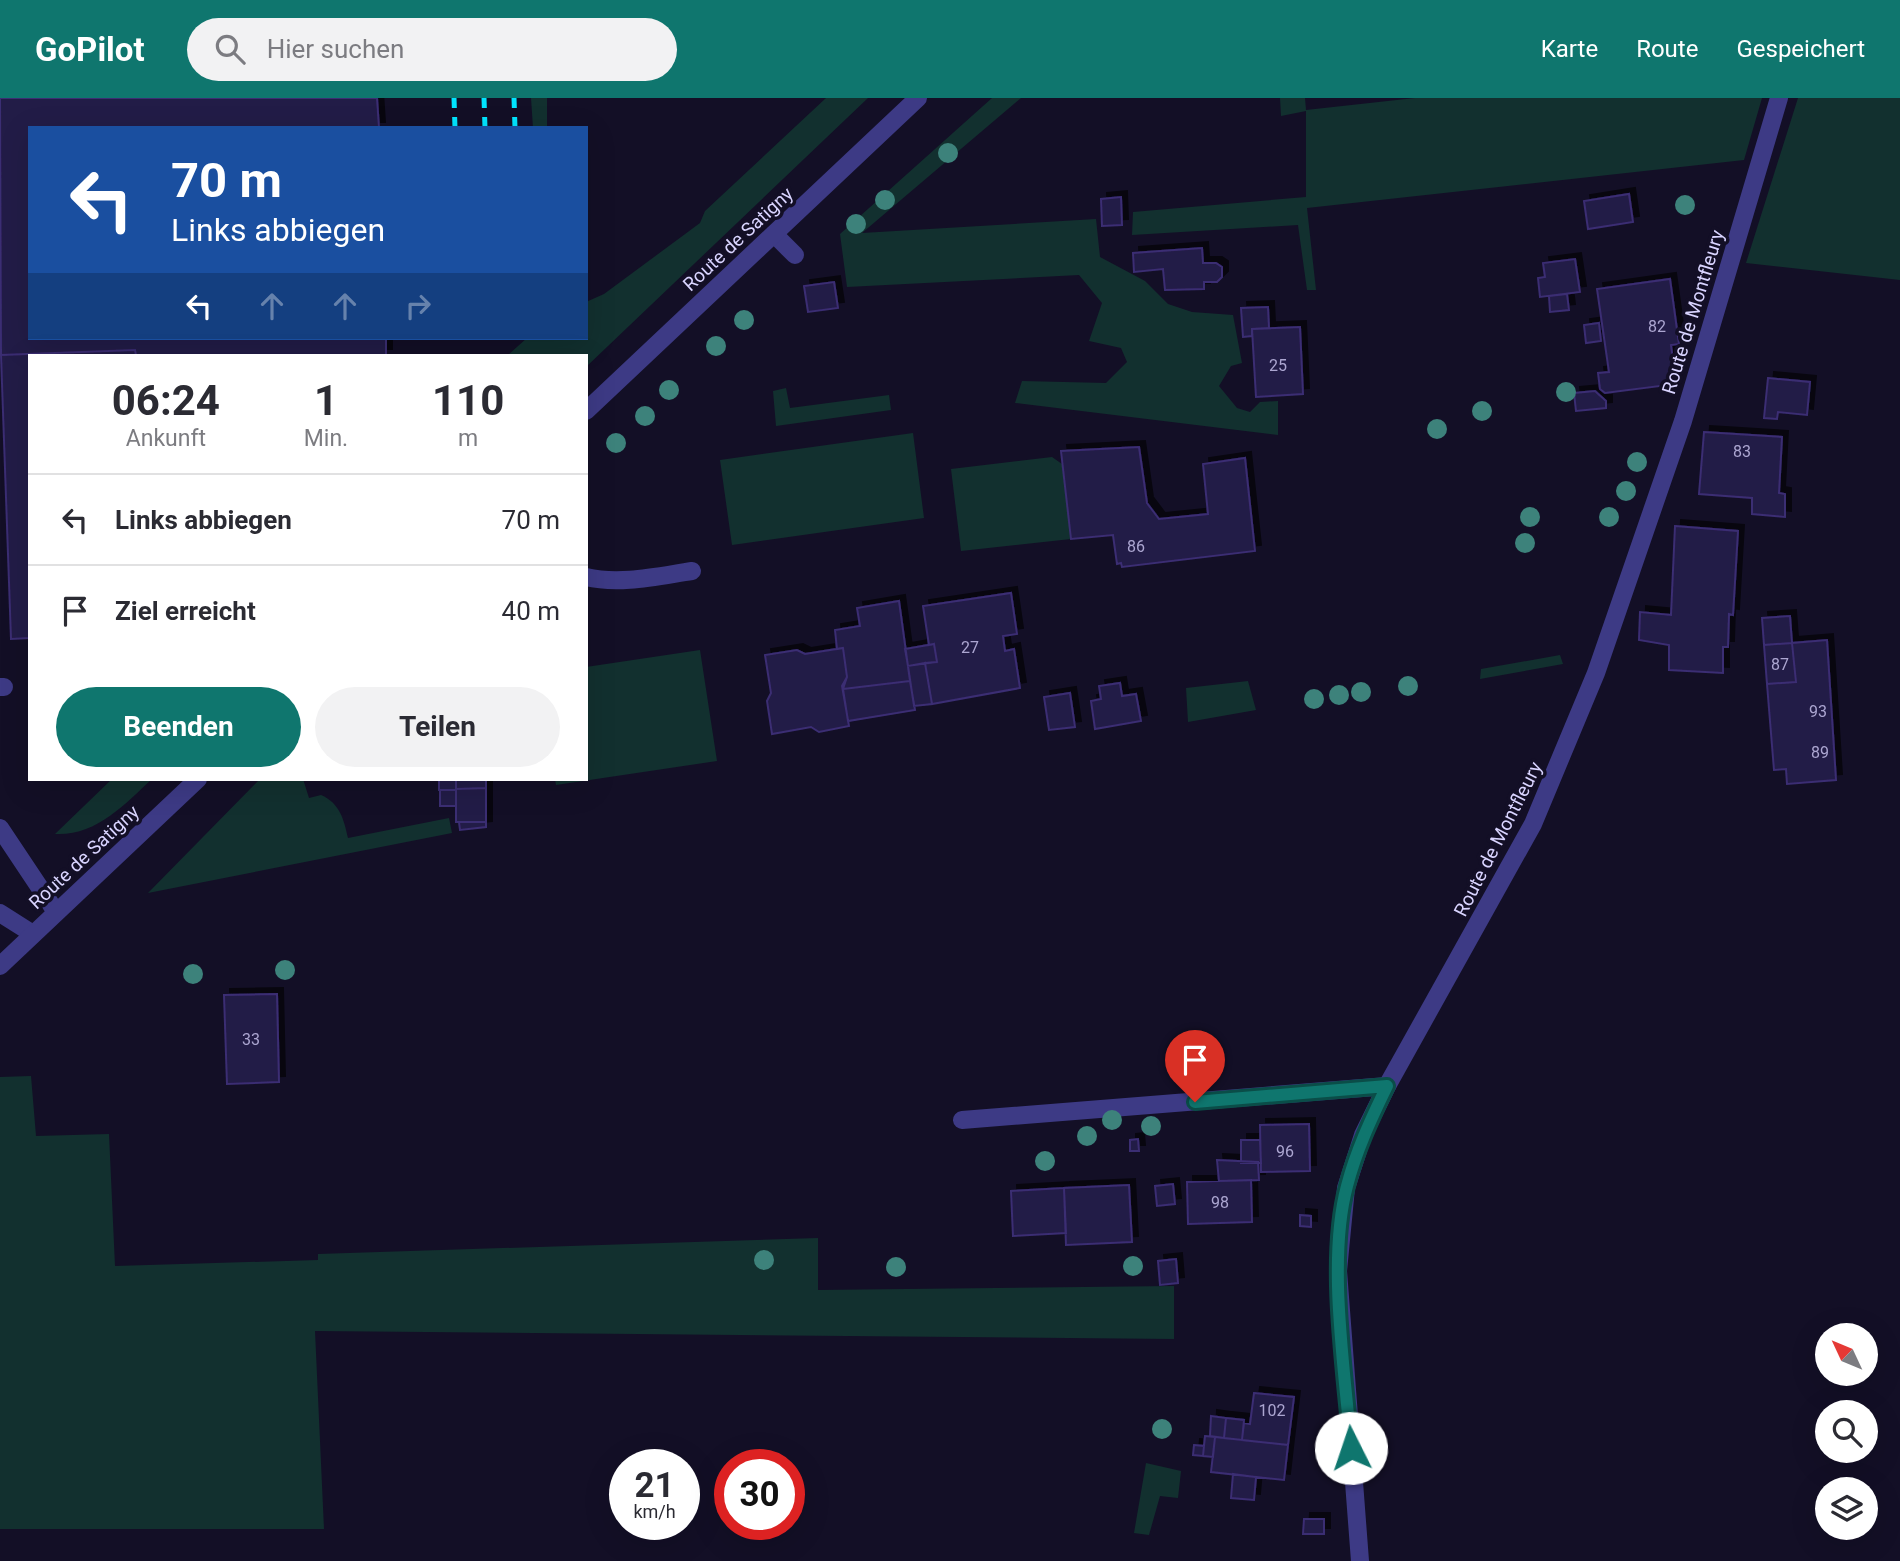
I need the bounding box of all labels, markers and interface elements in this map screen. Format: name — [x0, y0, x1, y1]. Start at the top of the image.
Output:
search box — [187, 18, 677, 81]
text: GoPilot — [35, 30, 145, 69]
icon: search — [211, 30, 249, 68]
text: Hier suchen — [267, 34, 404, 64]
text: Karte — [1541, 35, 1598, 63]
text: Route — [1636, 35, 1698, 63]
text: Gespeichert — [1736, 35, 1865, 63]
text: 70 m — [171, 152, 282, 209]
icon: left — [56, 154, 147, 245]
street label: Route de Satigny — [678, 182, 798, 296]
text: Links abbiegen — [171, 211, 385, 249]
street label: Route de Montfleury — [1657, 227, 1729, 397]
icon: left — [180, 287, 218, 325]
icon: ahead — [253, 287, 291, 325]
icon: ahead — [326, 287, 364, 325]
icon: right — [399, 287, 437, 325]
house number: 82 — [1648, 317, 1666, 336]
house number: 25 — [1269, 356, 1287, 375]
text: 06:24 — [112, 376, 220, 425]
text: 1 — [314, 376, 338, 425]
text: 110 — [432, 376, 504, 425]
text: Ankunft — [126, 425, 206, 452]
text: Min. — [304, 425, 348, 452]
text: m — [458, 425, 478, 452]
house number: 83 — [1733, 442, 1751, 461]
icon: left — [56, 501, 94, 539]
text: Links abbiegen — [115, 505, 292, 535]
text: 70 m — [502, 505, 560, 535]
house number: 86 — [1127, 537, 1145, 556]
icon: arrive — [56, 592, 94, 630]
text: Ziel erreicht — [115, 596, 256, 626]
text: 40 m — [502, 596, 560, 626]
house number: 27 — [961, 638, 979, 657]
house number: 87 — [1771, 655, 1789, 674]
button: Beenden — [56, 687, 301, 767]
button: Teilen — [315, 687, 560, 767]
house number: 93 — [1809, 702, 1827, 721]
house number: 89 — [1811, 743, 1829, 762]
street label: Route de Montfleury — [1449, 758, 1547, 920]
street label: Route de Satigny — [24, 800, 144, 914]
house number: 33 — [242, 1030, 260, 1049]
pin — [1165, 1030, 1225, 1102]
icon: arrive — [1176, 1041, 1214, 1079]
house number: 96 — [1276, 1142, 1294, 1161]
house number: 98 — [1211, 1193, 1229, 1212]
north arrow — [1815, 1323, 1878, 1386]
map controls — [1815, 1323, 1878, 1540]
button: search — [1815, 1400, 1878, 1463]
house number: 102 — [1259, 1401, 1285, 1420]
position arrow — [1314, 1411, 1388, 1485]
speed limit sign: 30 — [714, 1449, 805, 1540]
text: 21 — [634, 1465, 675, 1506]
button: layers — [1815, 1477, 1878, 1540]
text: km/h — [633, 1501, 676, 1522]

